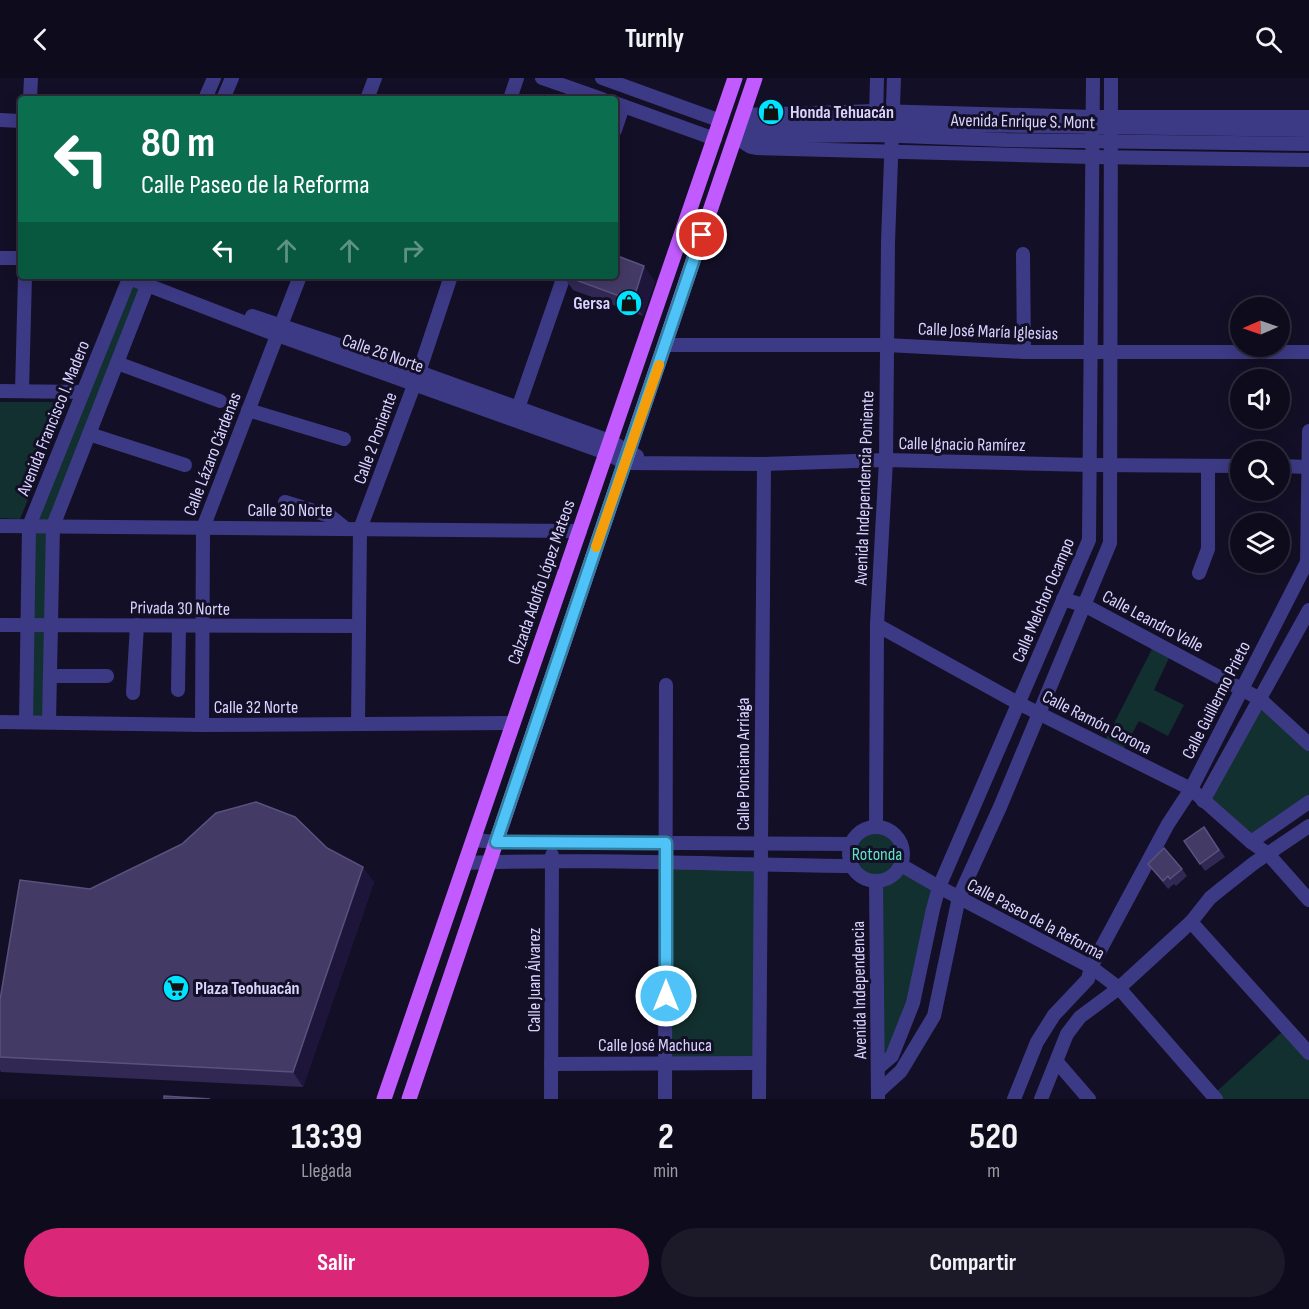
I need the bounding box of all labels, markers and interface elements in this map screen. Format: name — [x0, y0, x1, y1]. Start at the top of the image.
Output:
icon: back — [24, 23, 57, 56]
text: Turnly — [625, 23, 684, 55]
icon: search — [1252, 23, 1285, 56]
shop icon: Honda Tehuacán — [756, 97, 786, 127]
place label: Honda Tehuacán — [790, 102, 894, 123]
street label: Avenida Enrique S. Mont — [950, 110, 1096, 133]
text: 80 m — [141, 118, 215, 169]
icon: left — [42, 120, 120, 198]
text: Calle Paseo de la Reforma — [141, 169, 370, 201]
pin — [676, 209, 727, 260]
icon: arrive — [685, 218, 718, 251]
icon: left — [207, 234, 240, 267]
icon: ahead — [270, 234, 303, 267]
icon: ahead — [333, 234, 366, 267]
icon: right — [396, 234, 429, 267]
shop icon: Gersa — [614, 288, 644, 318]
place label: Gersa — [573, 293, 610, 314]
north arrow — [1230, 297, 1290, 357]
map controls — [1230, 297, 1290, 573]
street label: Calle José María Iglesias — [917, 319, 1059, 344]
street label: Calle 26 Norte — [339, 330, 426, 377]
street label: Avenida Francisco I. Madero — [12, 338, 94, 500]
button: sound — [1230, 369, 1290, 429]
street label: Calle 2 Poniente — [349, 389, 402, 487]
street label: Calle Lázaro Cárdenas — [179, 390, 246, 519]
street label: Avenida Independencia Poniente — [851, 390, 878, 587]
street label: Calle Ignacio Ramírez — [898, 433, 1026, 456]
button: search — [1230, 441, 1290, 501]
street label: Calzada Adolfo López Mateos — [503, 497, 579, 667]
street label: Calle 30 Norte — [247, 500, 333, 521]
button: layers — [1230, 513, 1290, 573]
street label: Calle Melchor Ocampo — [1008, 535, 1079, 666]
street label: Calle Leandro Valle — [1099, 586, 1207, 657]
street label: Privada 30 Norte — [130, 597, 230, 620]
street label: Calle Guillermo Prieto — [1178, 638, 1255, 763]
street label: Calle Ramón Corona — [1039, 686, 1155, 759]
street label: Calle 32 Norte — [214, 697, 298, 718]
street label: Calle Ponciano Arriaga — [733, 697, 754, 830]
park label: Rotonda — [852, 844, 902, 865]
street label: Calle Paseo de la Reforma — [964, 874, 1108, 965]
street label: Avenida Independencia — [848, 921, 871, 1060]
street label: Calle Juan Álvarez — [524, 927, 545, 1032]
position arrow — [634, 964, 698, 1028]
supermarket icon: Plaza Teohuacán — [161, 973, 191, 1003]
place label: Plaza Teohuacán — [195, 978, 300, 999]
street label: Calle José Machuca — [598, 1035, 712, 1056]
text: 13:39 — [291, 1116, 362, 1159]
text: 2 — [658, 1116, 674, 1159]
text: 520 — [969, 1116, 1018, 1159]
text: Llegada — [301, 1159, 352, 1183]
text: min — [653, 1159, 678, 1183]
text: m — [987, 1159, 1000, 1183]
button: Salir — [24, 1228, 649, 1297]
button: Compartir — [661, 1228, 1285, 1297]

